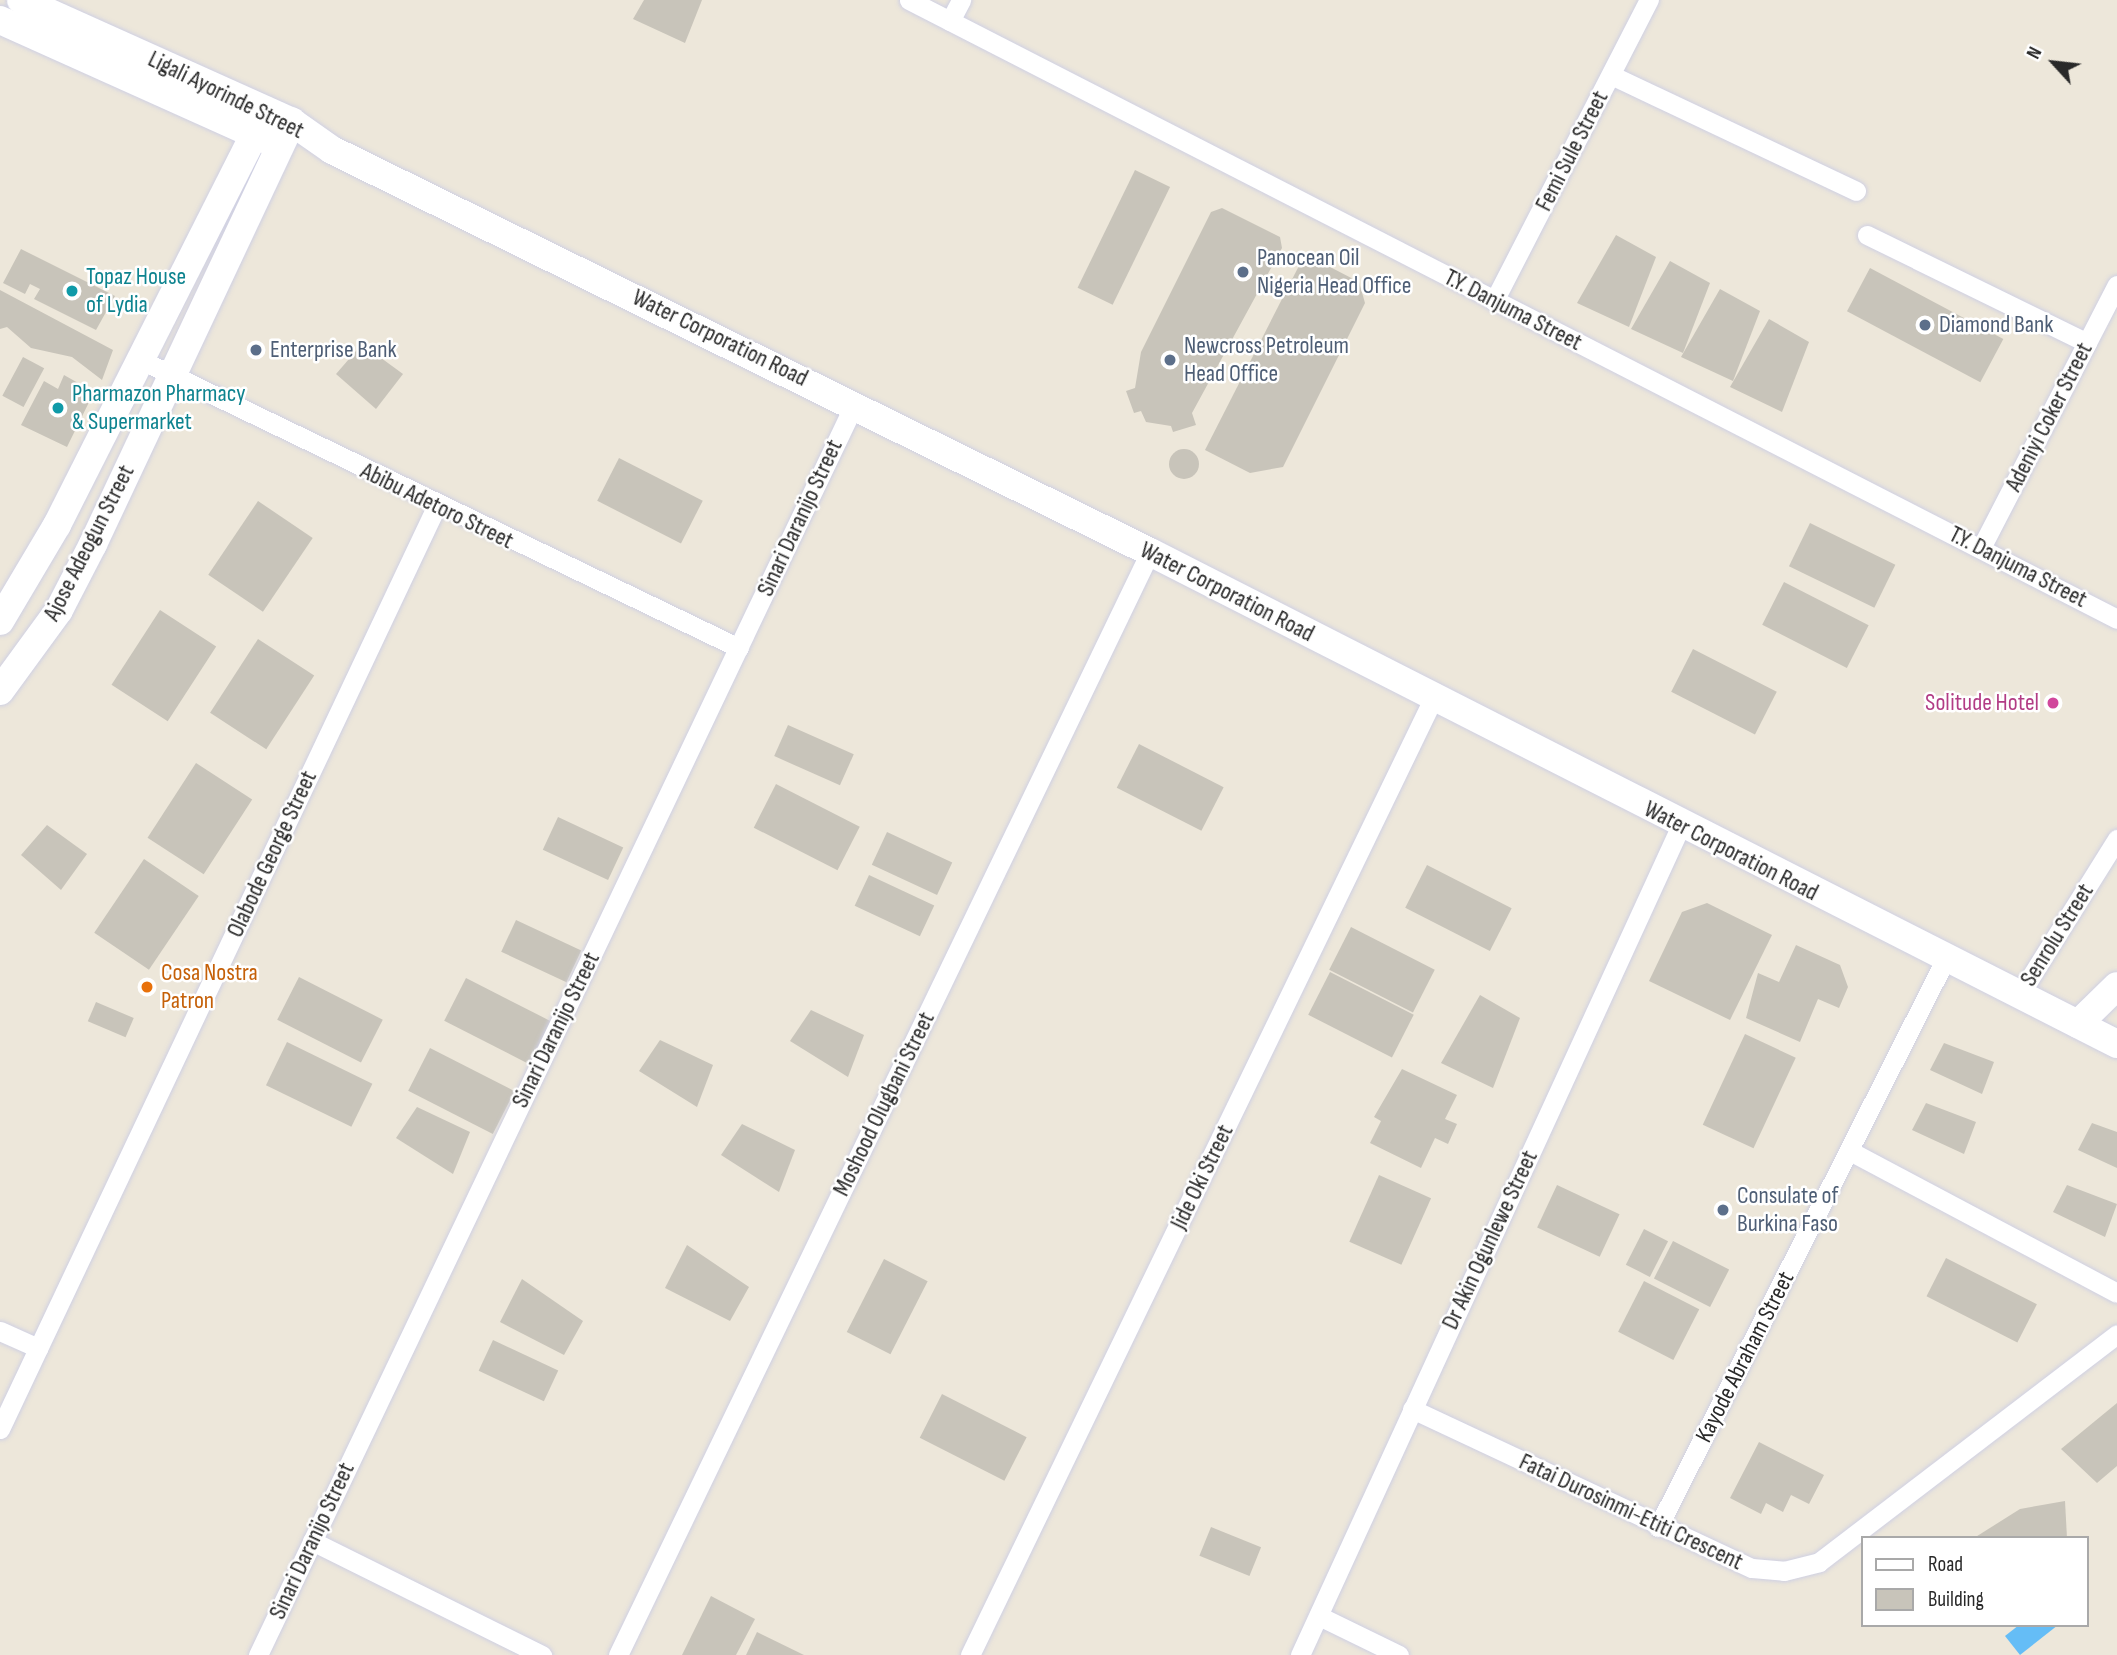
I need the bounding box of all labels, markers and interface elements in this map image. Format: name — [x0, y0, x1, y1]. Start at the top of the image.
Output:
north arrow — [2019, 28, 2089, 98]
text: N — [2022, 43, 2047, 63]
street label: Ligali Ayorinde Street — [143, 45, 309, 145]
street label: Femi Sule Street — [1529, 86, 1615, 216]
place label: Panocean Oil Nigeria Head Office — [1257, 244, 1411, 300]
place label: Topaz House of Lydia — [86, 263, 186, 319]
street label: T.Y. Danjuma Street — [1439, 263, 1587, 357]
marker: Panocean Oil Nigeria Head Office — [1235, 264, 1251, 280]
marker: Topaz House of Lydia — [64, 283, 80, 299]
street label: Water Corporation Road — [628, 283, 812, 393]
place label: Diamond Bank — [1939, 311, 2053, 339]
marker: Diamond Bank — [1917, 317, 1933, 333]
place label: Newcross Petroleum Head Office — [1184, 332, 1349, 388]
place label: Enterprise Bank — [270, 336, 397, 364]
street label: Adeniyi Coker Street — [1999, 338, 2099, 496]
marker: Enterprise Bank — [248, 342, 264, 358]
marker: Newcross Petroleum Head Office — [1162, 352, 1178, 368]
place label: Pharmazon Pharmacy & Supermarket — [72, 380, 245, 436]
marker: Pharmazon Pharmacy & Supermarket — [50, 400, 66, 416]
street label: Sinari Daranijo Street — [751, 435, 849, 601]
street label: Abibu Adetoro Street — [356, 457, 518, 555]
street label: Ajose Adeogun Street — [37, 460, 141, 626]
street label: T.Y. Danjuma Street — [1944, 520, 2092, 614]
street label: Water Corporation Road — [1135, 536, 1319, 648]
place label: Solitude Hotel — [1925, 689, 2039, 717]
marker: Solitude Hotel — [2045, 695, 2061, 711]
street label: Olabode George Street — [221, 766, 323, 942]
street label: Water Corporation Road — [1639, 795, 1823, 907]
street label: Senrolu Street — [2014, 878, 2100, 992]
street label: Sinari Daranijo Street — [506, 948, 606, 1112]
place label: Cosa Nostra Patron — [161, 959, 258, 1015]
marker: Cosa Nostra Patron — [139, 979, 155, 995]
street label: Moshood Olugbani Street — [827, 1007, 941, 1201]
street label: Jide Oki Street — [1164, 1120, 1240, 1234]
street label: Dr Akin Ogunlewe Street — [1436, 1146, 1544, 1334]
place label: Consulate of Burkina Faso — [1737, 1182, 1838, 1238]
marker: Consulate of Burkina Faso — [1715, 1202, 1731, 1218]
street label: Kayode Abraham Street — [1690, 1267, 1800, 1447]
street label: Fatai Durosinmi-Etiti Crescent — [1515, 1447, 1747, 1577]
street label: Sinari Daranijo Street — [263, 1458, 361, 1624]
legend — [1862, 1536, 2089, 1627]
text: Road — [1928, 1552, 1963, 1577]
text: Building — [1928, 1587, 1984, 1612]

